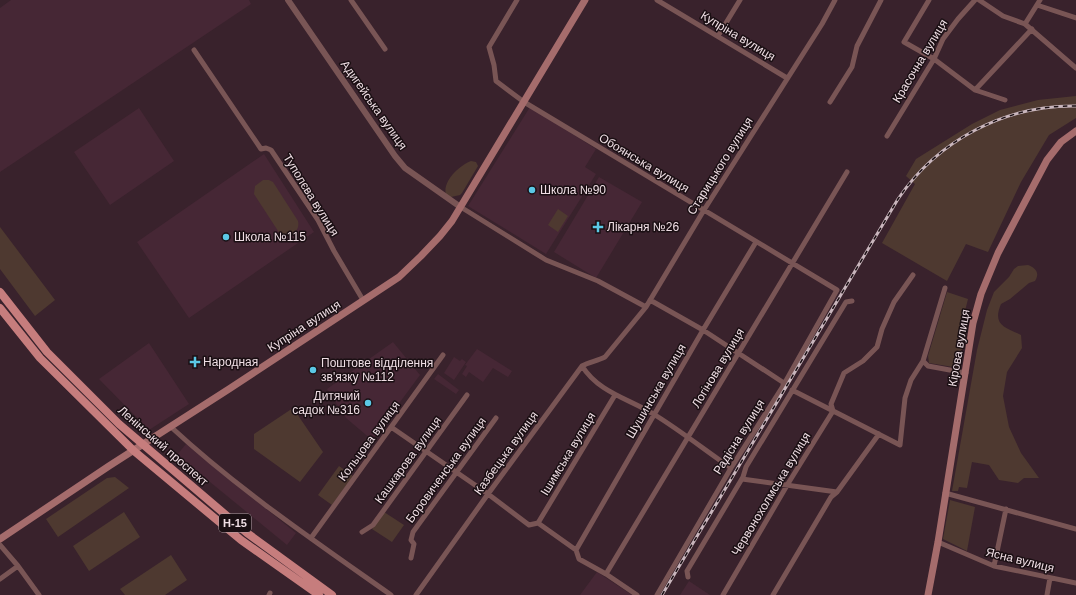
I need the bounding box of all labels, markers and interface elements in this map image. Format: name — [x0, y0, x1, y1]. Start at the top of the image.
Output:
street label: Купріна вулиця — [698, 8, 778, 64]
street label: Красочна вулиця — [890, 17, 950, 105]
street label: Адигейська вулиця — [338, 58, 410, 152]
street label: Старицького вулиця — [684, 115, 756, 217]
street label: Обоянська вулиця — [596, 131, 692, 195]
street label: Туполєва вулиця — [280, 151, 342, 239]
place label: Школа №90 — [540, 183, 606, 197]
marker: Школа №90 — [527, 185, 537, 195]
place label: Лікарня №26 — [607, 220, 679, 234]
marker: Лікарня №26 — [592, 221, 604, 233]
place label: Школа №115 — [234, 230, 306, 244]
marker: Школа №115 — [221, 232, 231, 242]
street label: Купріна вулиця — [265, 297, 343, 355]
street label: Кірова вулиця — [945, 308, 973, 388]
street label: Логінова вулиця — [689, 326, 747, 410]
street label: Шушинська вулиця — [623, 341, 689, 441]
place label: Народная — [203, 355, 258, 369]
place label: Поштове відділення зв'язку №112 — [321, 356, 433, 384]
marker: Народная — [190, 357, 200, 367]
marker: Поштове відділення зв'язку №112 — [308, 365, 318, 375]
place label: Дитячий садок №316 — [292, 389, 360, 417]
street label: Радісна вулиця — [710, 397, 768, 477]
street label: Кольцова вулиця — [335, 398, 403, 484]
marker: Дитячий садок №316 — [363, 398, 373, 408]
street label: Ленінський проспект — [115, 403, 211, 489]
street label: Казбецька вулиця — [471, 408, 541, 498]
street label: Ішимська вулиця — [538, 410, 598, 498]
street label: Кашкарова вулиця — [372, 414, 444, 506]
street label: Боровиченська вулиця — [403, 414, 489, 526]
street label: Червонохолмська вулиця — [729, 430, 813, 558]
road number: Н-15 — [219, 514, 251, 532]
street label: Ясна вулиця — [984, 545, 1056, 575]

